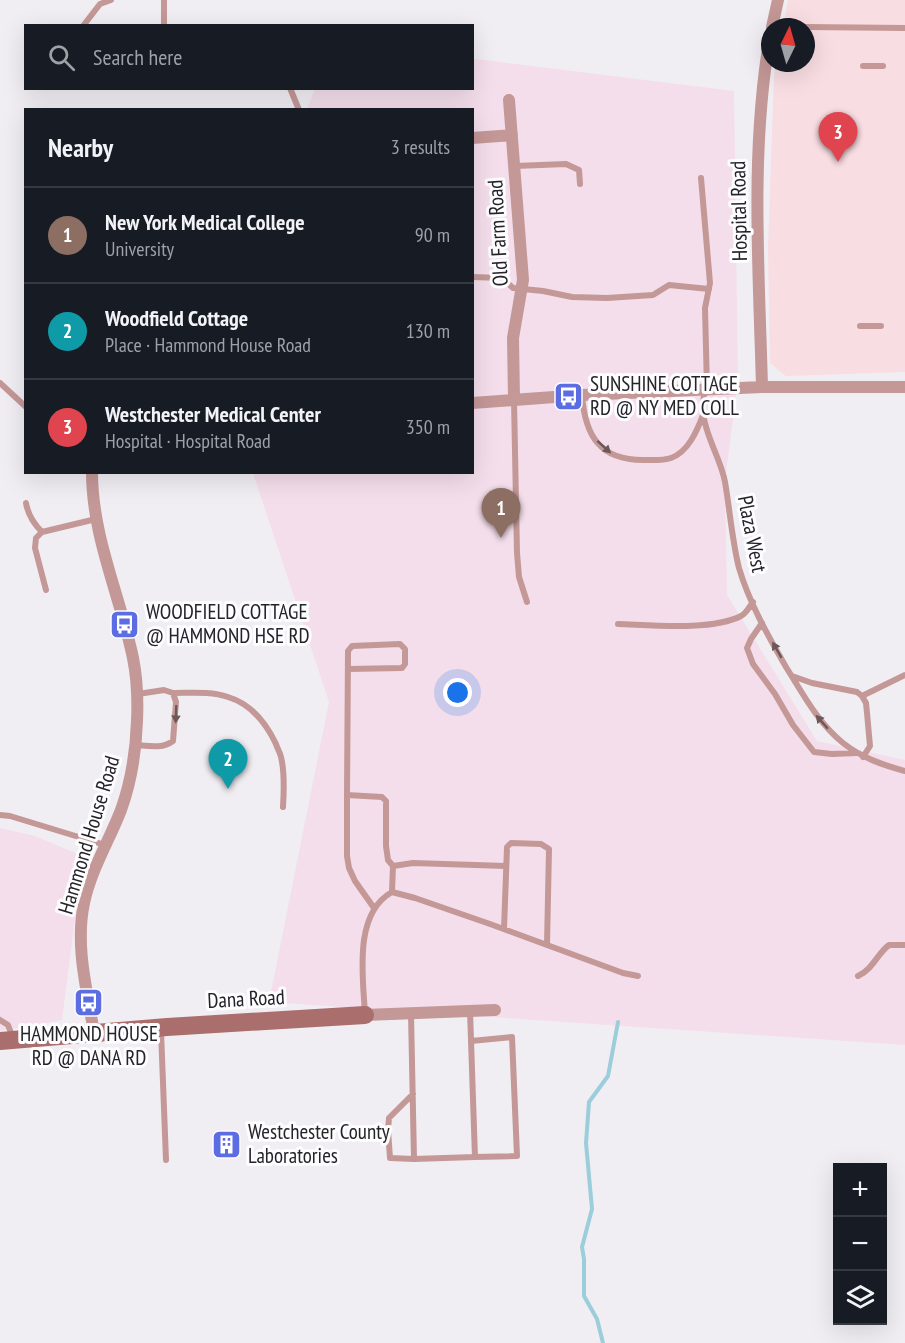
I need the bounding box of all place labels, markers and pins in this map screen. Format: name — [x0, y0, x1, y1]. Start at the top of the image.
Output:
pin: 3 — [818, 112, 858, 162]
place label: SUNSHINE COTTAGE RD @ NY MED COLL — [590, 370, 739, 421]
bus stop icon: SUNSHINE COTTAGE RD @ NY MED COLL — [553, 380, 585, 412]
pin: 1 — [482, 488, 520, 538]
place label: WOODFIELD COTTAGE @ HAMMOND HSE RD — [146, 598, 310, 649]
bus stop icon: WOODFIELD COTTAGE @ HAMMOND HSE RD — [109, 608, 141, 640]
pin: 2 — [208, 740, 248, 789]
bus stop icon: HAMMOND HOUSE RD @ DANA RD — [73, 987, 105, 1019]
place label: HAMMOND HOUSE RD @ DANA RD — [20, 1020, 158, 1071]
place label: Westchester County Laboratories — [248, 1118, 390, 1169]
building icon: Westchester County Laboratories — [211, 1128, 243, 1160]

